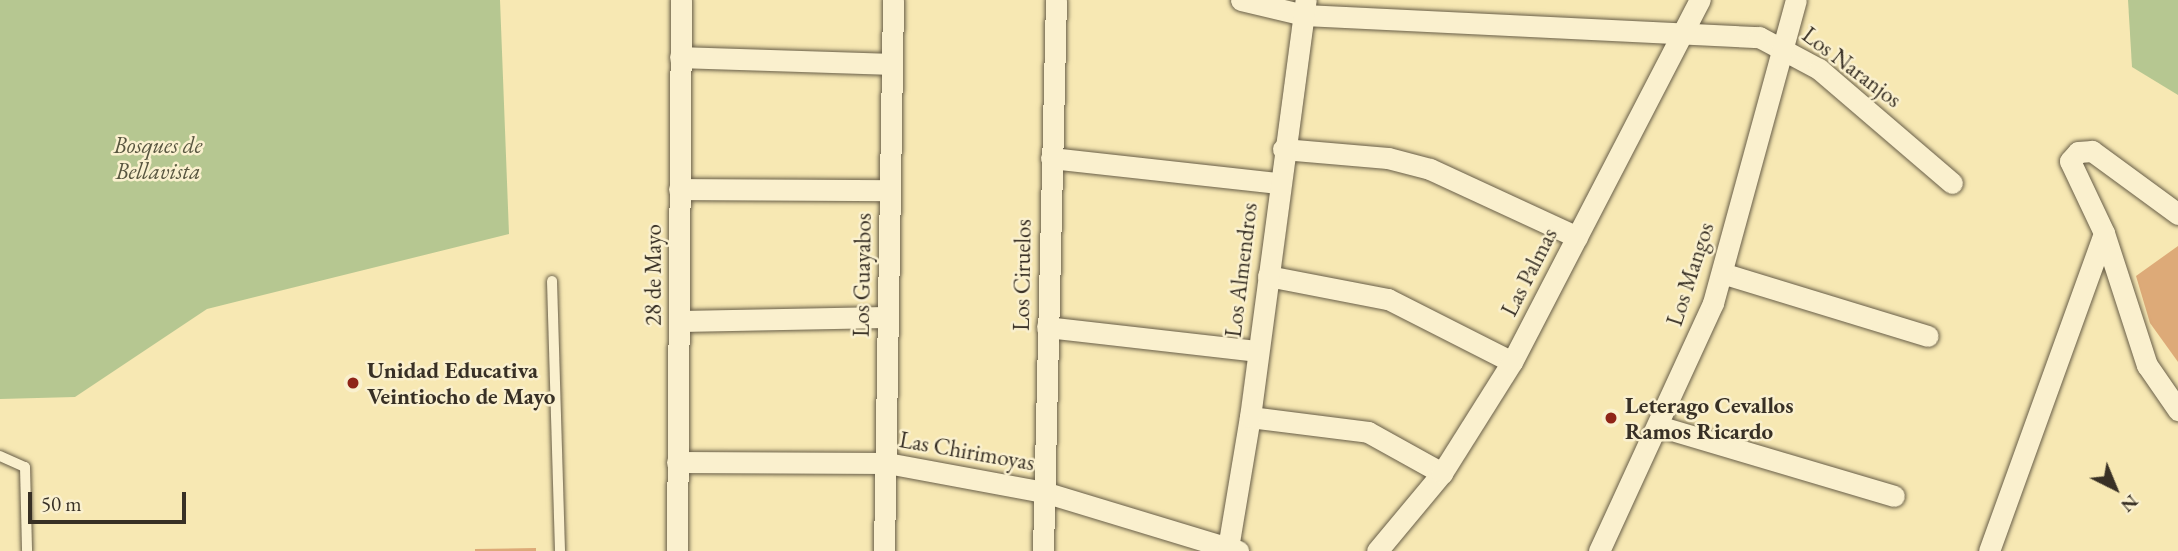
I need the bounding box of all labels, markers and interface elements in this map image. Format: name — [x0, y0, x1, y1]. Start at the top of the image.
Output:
street label: Los Naranjos — [1797, 21, 1907, 113]
park label: Bosques de Bellavista — [114, 131, 202, 185]
street label: Los Almendros — [1219, 201, 1263, 339]
street label: Los Guayabos — [847, 213, 877, 337]
street label: Los Ciruelos — [1007, 219, 1037, 331]
street label: Los Mangos — [1660, 219, 1720, 329]
street label: Las Palmas — [1495, 223, 1563, 321]
street label: 28 de Mayo — [639, 224, 667, 326]
place label: Unidad Educativa Veintiocho de Mayo — [367, 356, 555, 410]
marker: Unidad Educativa Veintiocho de Mayo — [345, 375, 361, 391]
place label: Leterago Cevallos Ramos Ricardo — [1625, 391, 1793, 445]
marker: Leterago Cevallos Ramos Ricardo — [1603, 410, 1619, 426]
street label: Las Chirimoyas — [897, 426, 1037, 476]
north arrow — [2080, 453, 2150, 523]
scale bar — [32, 477, 189, 522]
text: N — [2116, 489, 2144, 518]
text: 50 m — [41, 490, 82, 517]

